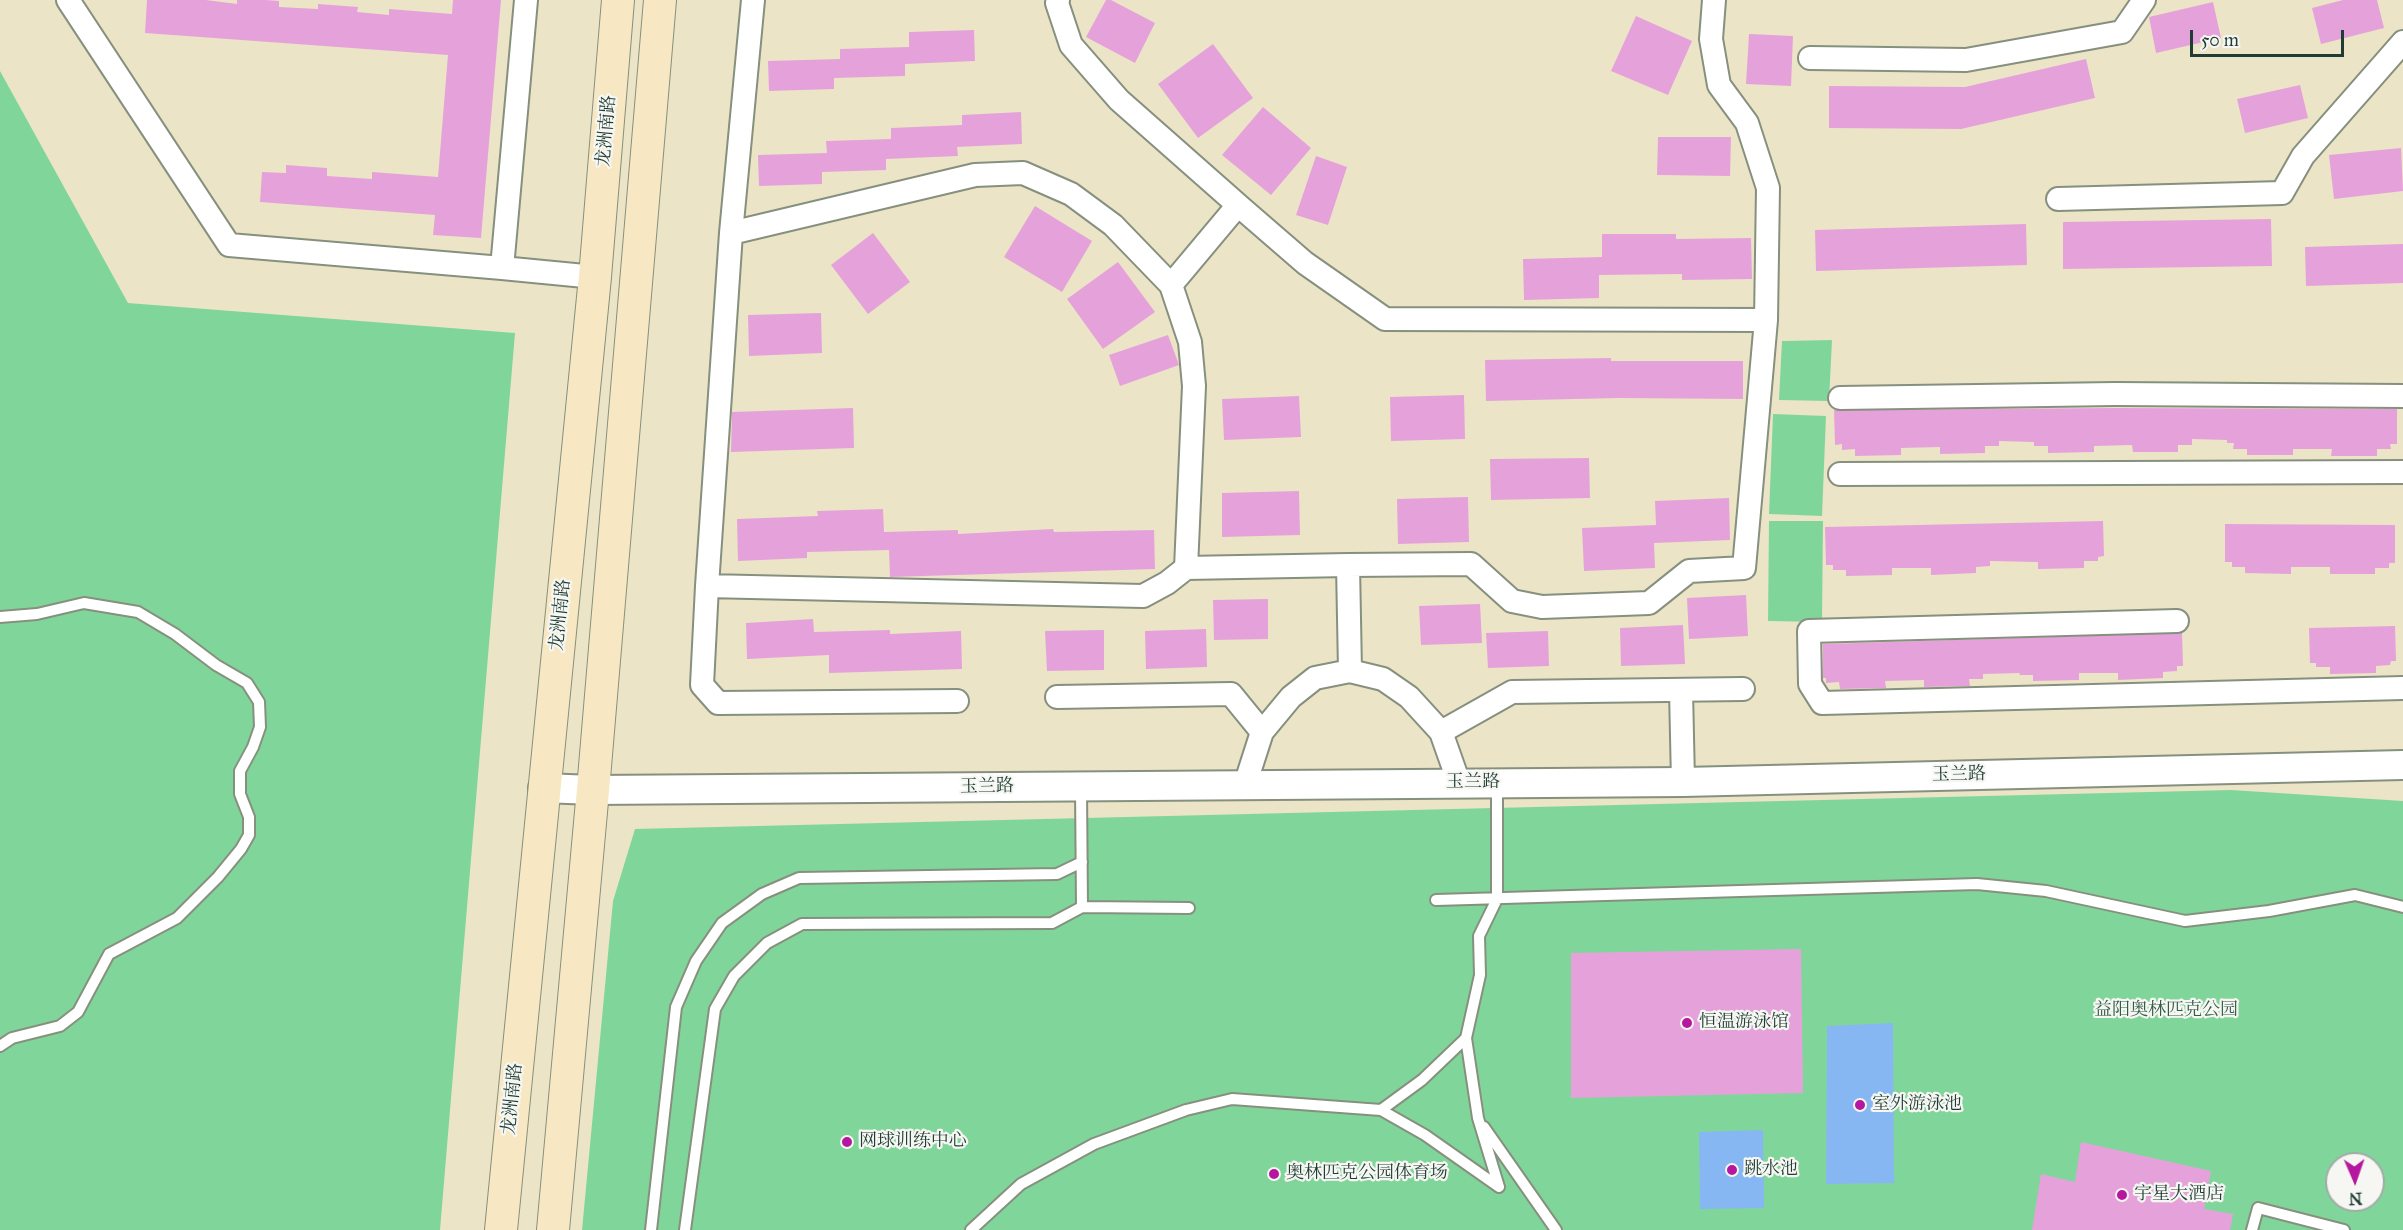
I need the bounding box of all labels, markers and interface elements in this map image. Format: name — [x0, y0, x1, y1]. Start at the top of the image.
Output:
scale bar — [2193, 18, 2348, 56]
text: 50 m — [2201, 29, 2239, 51]
street label: 龙洲南路 — [593, 94, 621, 168]
street label: 龙洲南路 — [546, 578, 576, 652]
street label: 玉兰路 — [1932, 764, 1986, 786]
street label: 玉兰路 — [1446, 772, 1500, 794]
street label: 玉兰路 — [960, 776, 1014, 798]
park label: 益阳奥林匹克公园 — [2094, 1000, 2238, 1022]
place label: 恒温游泳馆 — [1699, 1012, 1789, 1034]
marker: 恒温游泳馆 — [1680, 1016, 1694, 1030]
street label: 龙洲南路 — [498, 1062, 528, 1136]
place label: 室外游泳池 — [1872, 1094, 1962, 1116]
marker: 室外游泳池 — [1853, 1098, 1867, 1112]
place label: 网球训练中心 — [859, 1131, 967, 1153]
marker: 网球训练中心 — [840, 1135, 854, 1149]
north arrow — [2325, 1152, 2385, 1212]
place label: 跳水池 — [1744, 1159, 1798, 1181]
place label: 奥林匹克公园体育场 — [1286, 1163, 1448, 1185]
marker: 跳水池 — [1725, 1163, 1739, 1177]
marker: 奥林匹克公园体育场 — [1267, 1167, 1281, 1181]
place label: 宇星大酒店 — [2134, 1184, 2224, 1206]
marker: 宇星大酒店 — [2115, 1188, 2129, 1202]
text: N — [2348, 1189, 2363, 1208]

